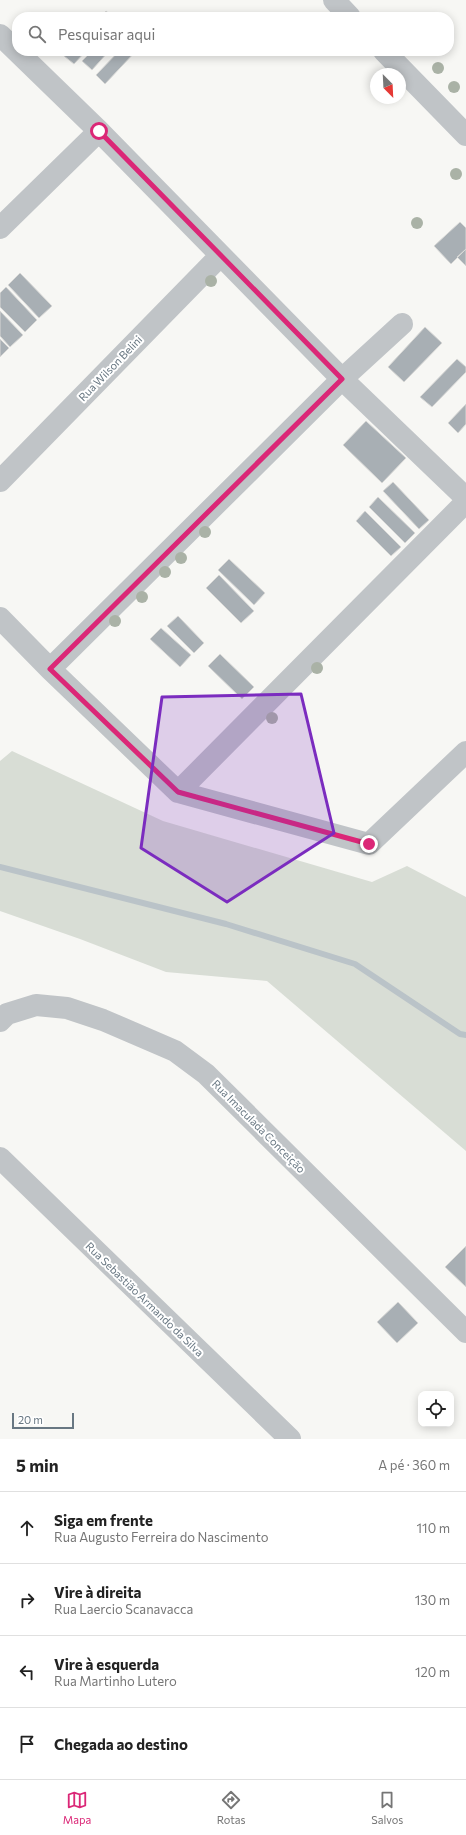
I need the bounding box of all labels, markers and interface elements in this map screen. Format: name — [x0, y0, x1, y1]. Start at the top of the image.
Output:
search box — [12, 12, 454, 56]
icon: search — [26, 23, 48, 45]
text: Pesquisar aqui — [58, 25, 155, 43]
north arrow — [370, 68, 406, 104]
route start — [90, 122, 108, 140]
street label: Rua Wilson Belini — [76, 333, 145, 403]
route end — [360, 835, 378, 853]
street label: Rua Imaculada Conceição — [210, 1077, 309, 1176]
street label: Rua Sebastião Armando da Silva — [83, 1239, 207, 1359]
map controls — [418, 1391, 454, 1427]
button: locate — [418, 1391, 454, 1427]
scale bar — [12, 1411, 74, 1430]
text: 20 m — [18, 1413, 43, 1426]
text: 5 min — [16, 1455, 59, 1476]
text: A pé · 360 m — [378, 1457, 450, 1473]
text: Siga em frente — [54, 1511, 153, 1529]
icon: ahead — [16, 1517, 38, 1539]
text: 110 m — [417, 1520, 450, 1536]
text: Rua Augusto Ferreira do Nascimento — [54, 1529, 268, 1545]
text: Vire à direita — [54, 1583, 142, 1601]
icon: right — [16, 1589, 38, 1611]
text: 130 m — [415, 1592, 450, 1608]
text: Rua Laercio Scanavacca — [54, 1601, 193, 1617]
text: Vire à esquerda — [54, 1655, 159, 1673]
icon: left — [16, 1661, 38, 1683]
text: 120 m — [415, 1664, 450, 1680]
text: Rua Martinho Lutero — [54, 1673, 177, 1689]
icon: arrive — [16, 1733, 38, 1755]
text: Chegada ao destino — [54, 1735, 188, 1753]
tab: Mapa — [63, 1789, 91, 1826]
tab: Rotas — [217, 1789, 246, 1826]
tab: Salvos — [371, 1789, 403, 1826]

